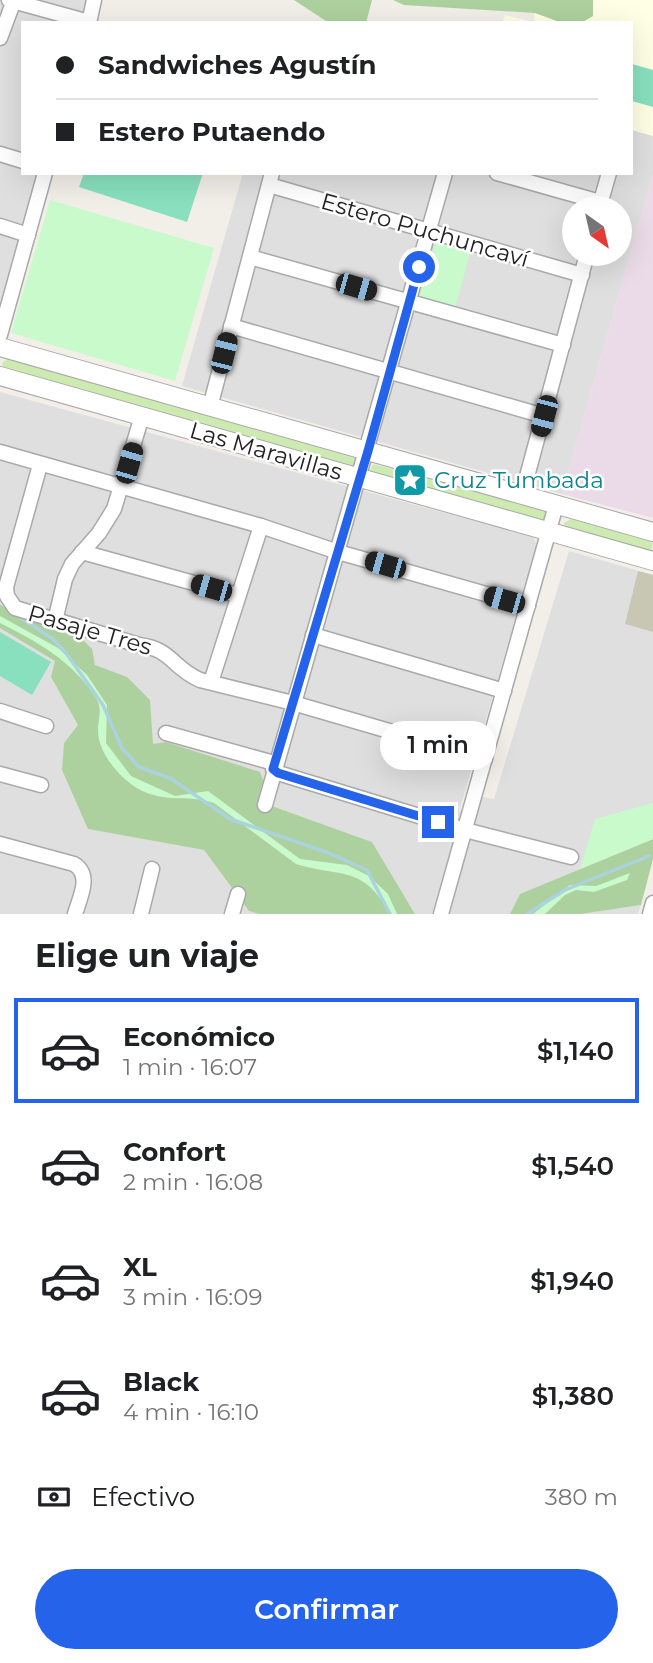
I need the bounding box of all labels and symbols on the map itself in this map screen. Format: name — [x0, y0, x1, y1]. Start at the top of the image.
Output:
street label: Estero Puchuncaví — [318, 187, 533, 273]
north arrow — [562, 196, 632, 266]
route start — [403, 251, 435, 283]
car — [333, 271, 380, 303]
car — [209, 330, 240, 376]
car — [529, 393, 560, 439]
street label: Las Maravillas — [187, 416, 345, 486]
car — [114, 440, 145, 486]
place icon: Cruz Tumbada — [391, 461, 429, 499]
place label: Cruz Tumbada — [434, 466, 604, 494]
car — [362, 549, 409, 581]
car — [188, 572, 235, 604]
car — [481, 584, 528, 616]
street label: Pasaje Tres — [25, 599, 155, 661]
callout: 1 min — [380, 720, 496, 770]
route end — [422, 806, 454, 838]

